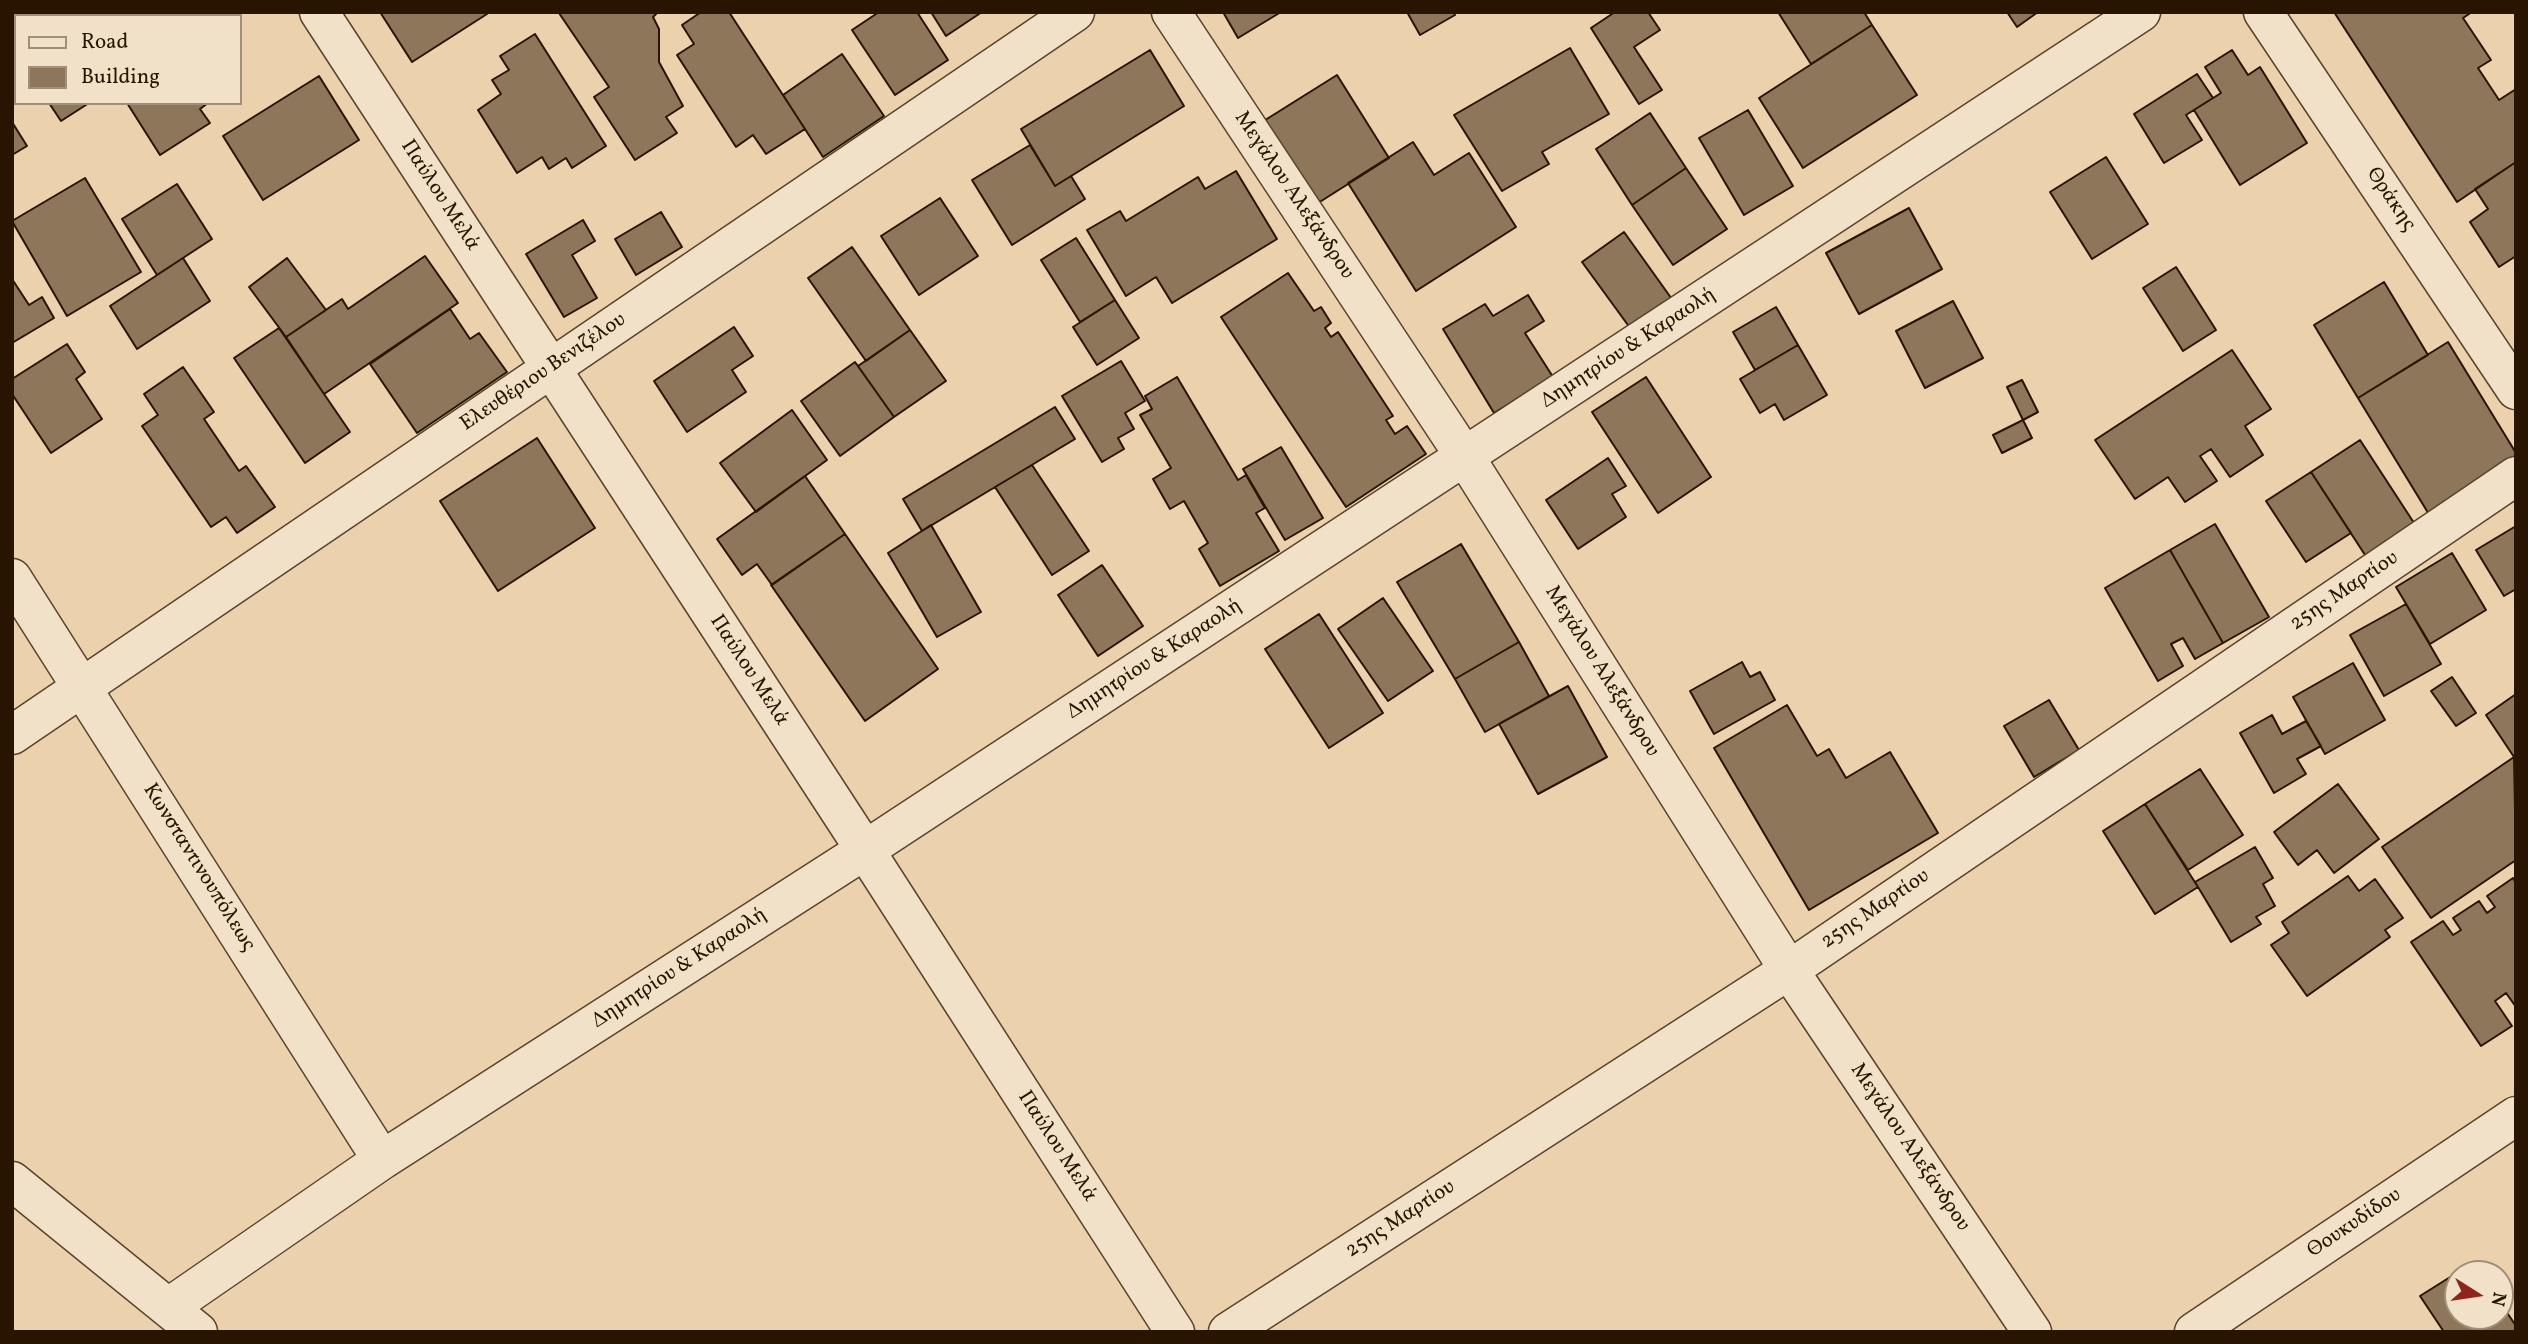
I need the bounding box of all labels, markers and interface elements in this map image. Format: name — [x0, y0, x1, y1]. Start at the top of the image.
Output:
legend — [14, 14, 242, 105]
text: Road — [81, 28, 128, 57]
text: Building — [81, 63, 160, 92]
street label: Μεγάλου Αλεξάνδρου — [1227, 107, 1359, 285]
street label: Παύλου Μελά — [394, 136, 484, 256]
street label: Θράκης — [2360, 163, 2420, 237]
street label: Δημητρίου & Καραολή — [1537, 283, 1721, 415]
street label: Ελευθέριου Βενιζέλου — [456, 308, 632, 438]
street label: 25ης Μαρτίου — [2286, 547, 2404, 637]
street label: Μεγάλου Αλεξάνδρου — [1538, 582, 1664, 762]
street label: Δημητρίου & Καραολή — [1063, 594, 1247, 726]
street label: Παύλου Μελά — [703, 611, 793, 731]
street label: Κωνσταντινουπόλεως — [136, 779, 260, 957]
street label: 25ης Μαρτίου — [1817, 865, 1935, 955]
street label: Δημητρίου & Καραολή — [588, 903, 772, 1035]
street label: Μεγάλου Αλεξάνδρου — [1843, 1059, 1975, 1237]
street label: Παύλου Μελά — [1011, 1087, 1101, 1207]
street label: 25ης Μαρτίου — [1342, 1175, 1460, 1265]
street label: Θουκυδίδου — [2303, 1183, 2407, 1265]
north arrow — [2444, 1260, 2514, 1330]
text: N — [2483, 1289, 2512, 1308]

